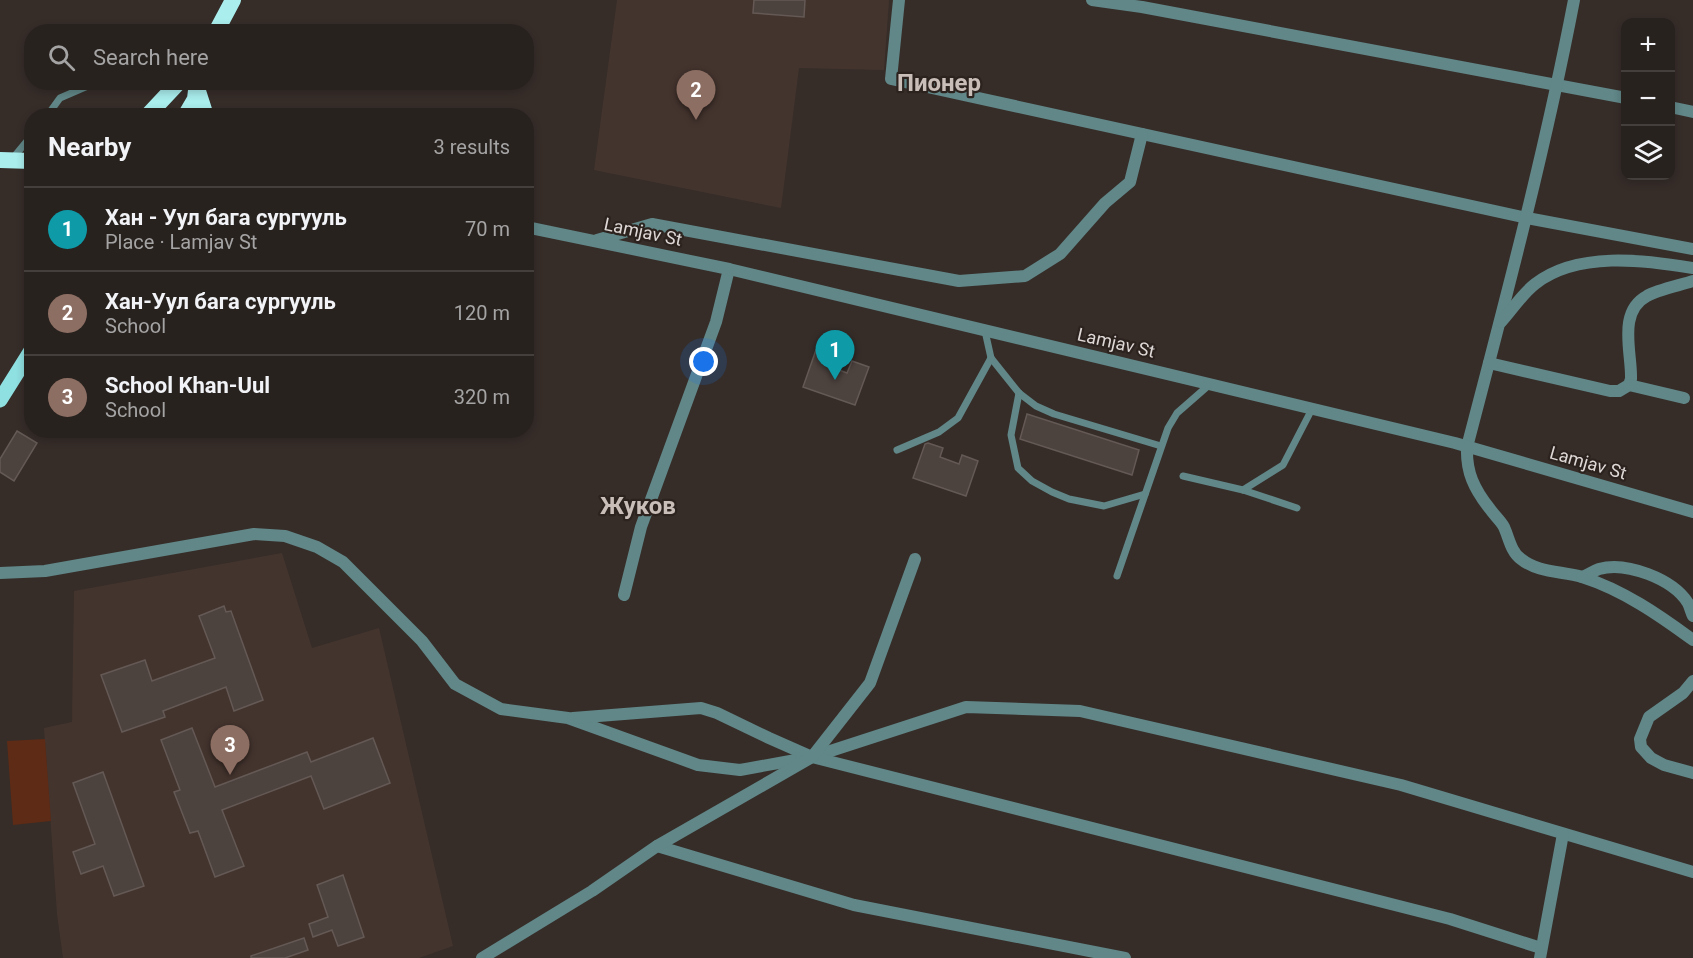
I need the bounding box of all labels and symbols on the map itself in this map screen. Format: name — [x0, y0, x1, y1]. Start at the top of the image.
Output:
district label: Пионер — [897, 69, 981, 97]
pin: 2 — [676, 70, 716, 120]
street label: Lamjav St — [602, 213, 684, 250]
street label: Lamjav St — [1075, 323, 1157, 362]
pin: 1 — [816, 330, 854, 380]
your location — [689, 347, 718, 376]
street label: Lamjav St — [1547, 442, 1629, 484]
district label: Жуков — [600, 492, 676, 520]
pin: 3 — [210, 726, 250, 775]

